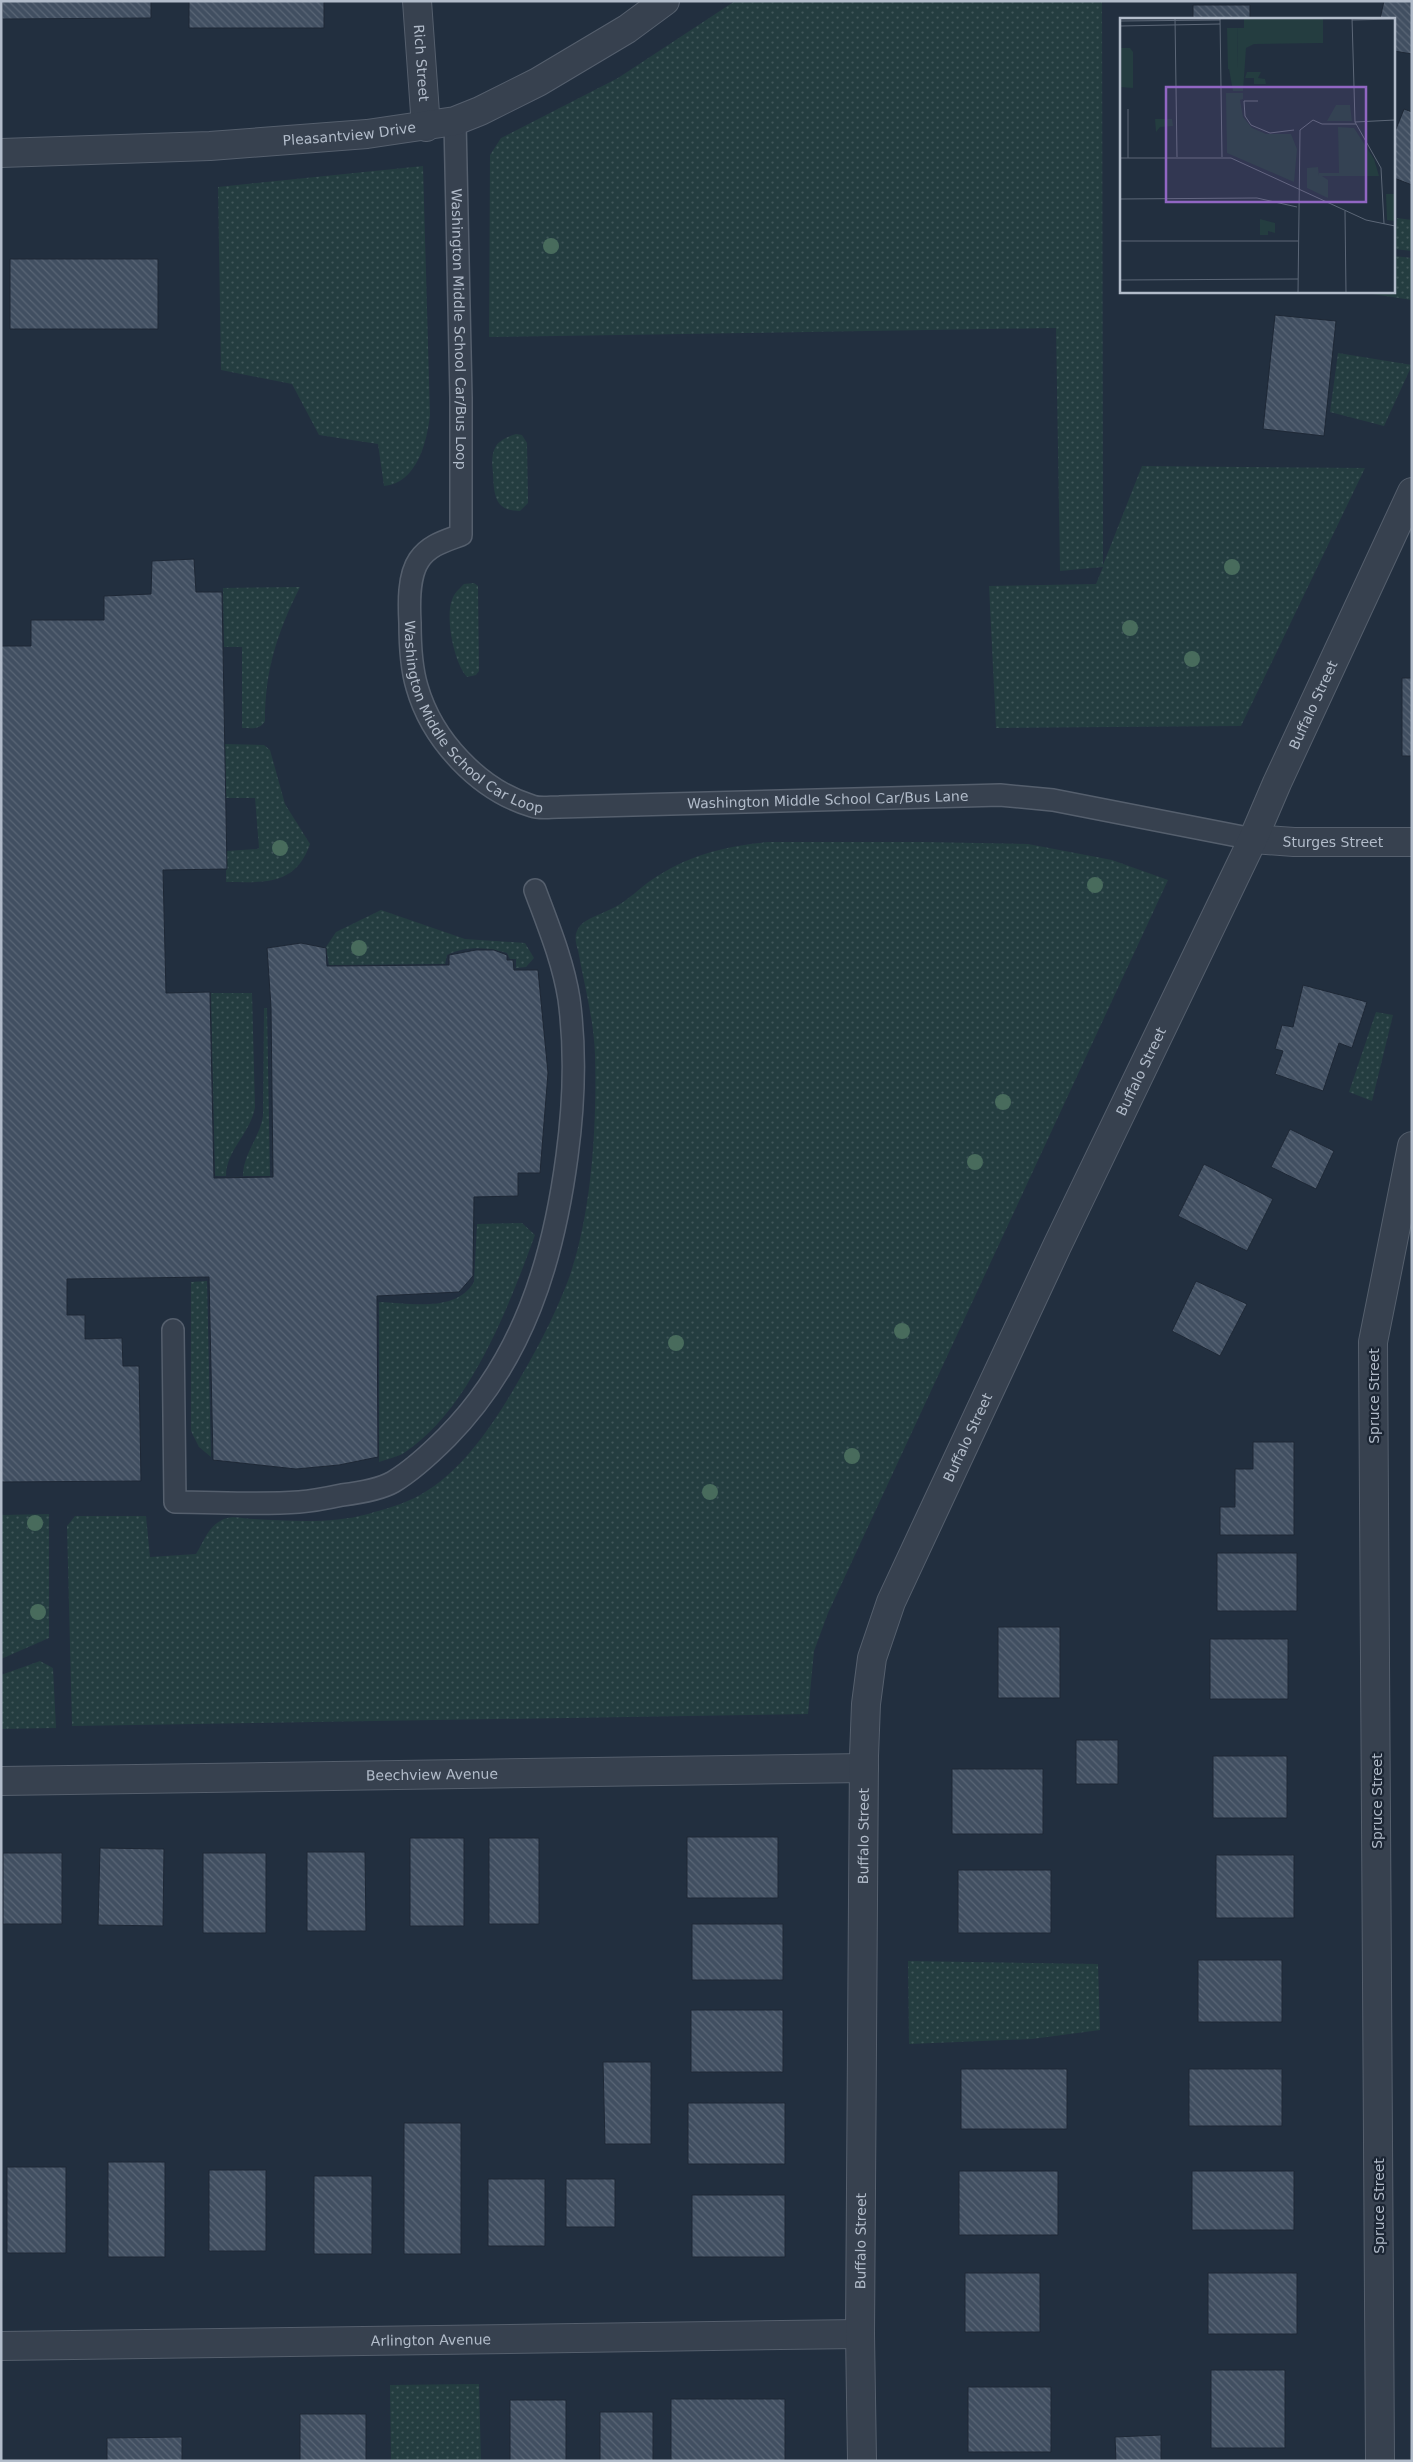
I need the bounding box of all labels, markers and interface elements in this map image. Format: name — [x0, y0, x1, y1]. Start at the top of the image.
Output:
inset map — [1120, 18, 1396, 292]
street label: Rich Street — [411, 24, 432, 102]
street label: Pleasantview Drive — [282, 119, 417, 148]
street label: Washington Middle School Car/Bus Loop — [448, 188, 469, 470]
street label: Washington Middle School Car Loop — [402, 620, 544, 816]
street label: Buffalo Street — [1286, 658, 1341, 752]
street label: Washington Middle School Car/Bus Lane — [687, 788, 969, 812]
street label: Sturges Street — [1282, 833, 1384, 850]
street label: Buffalo Street — [1113, 1024, 1169, 1118]
street label: Spruce Street — [1366, 1348, 1382, 1444]
street label: Buffalo Street — [940, 1390, 995, 1485]
street label: Spruce Street — [1369, 1753, 1385, 1849]
street label: Beechview Avenue — [366, 1766, 498, 1784]
street label: Buffalo Street — [855, 1787, 872, 1884]
street label: Spruce Street — [1371, 2158, 1387, 2254]
street label: Buffalo Street — [852, 2192, 869, 2289]
street label: Arlington Avenue — [371, 2331, 491, 2349]

